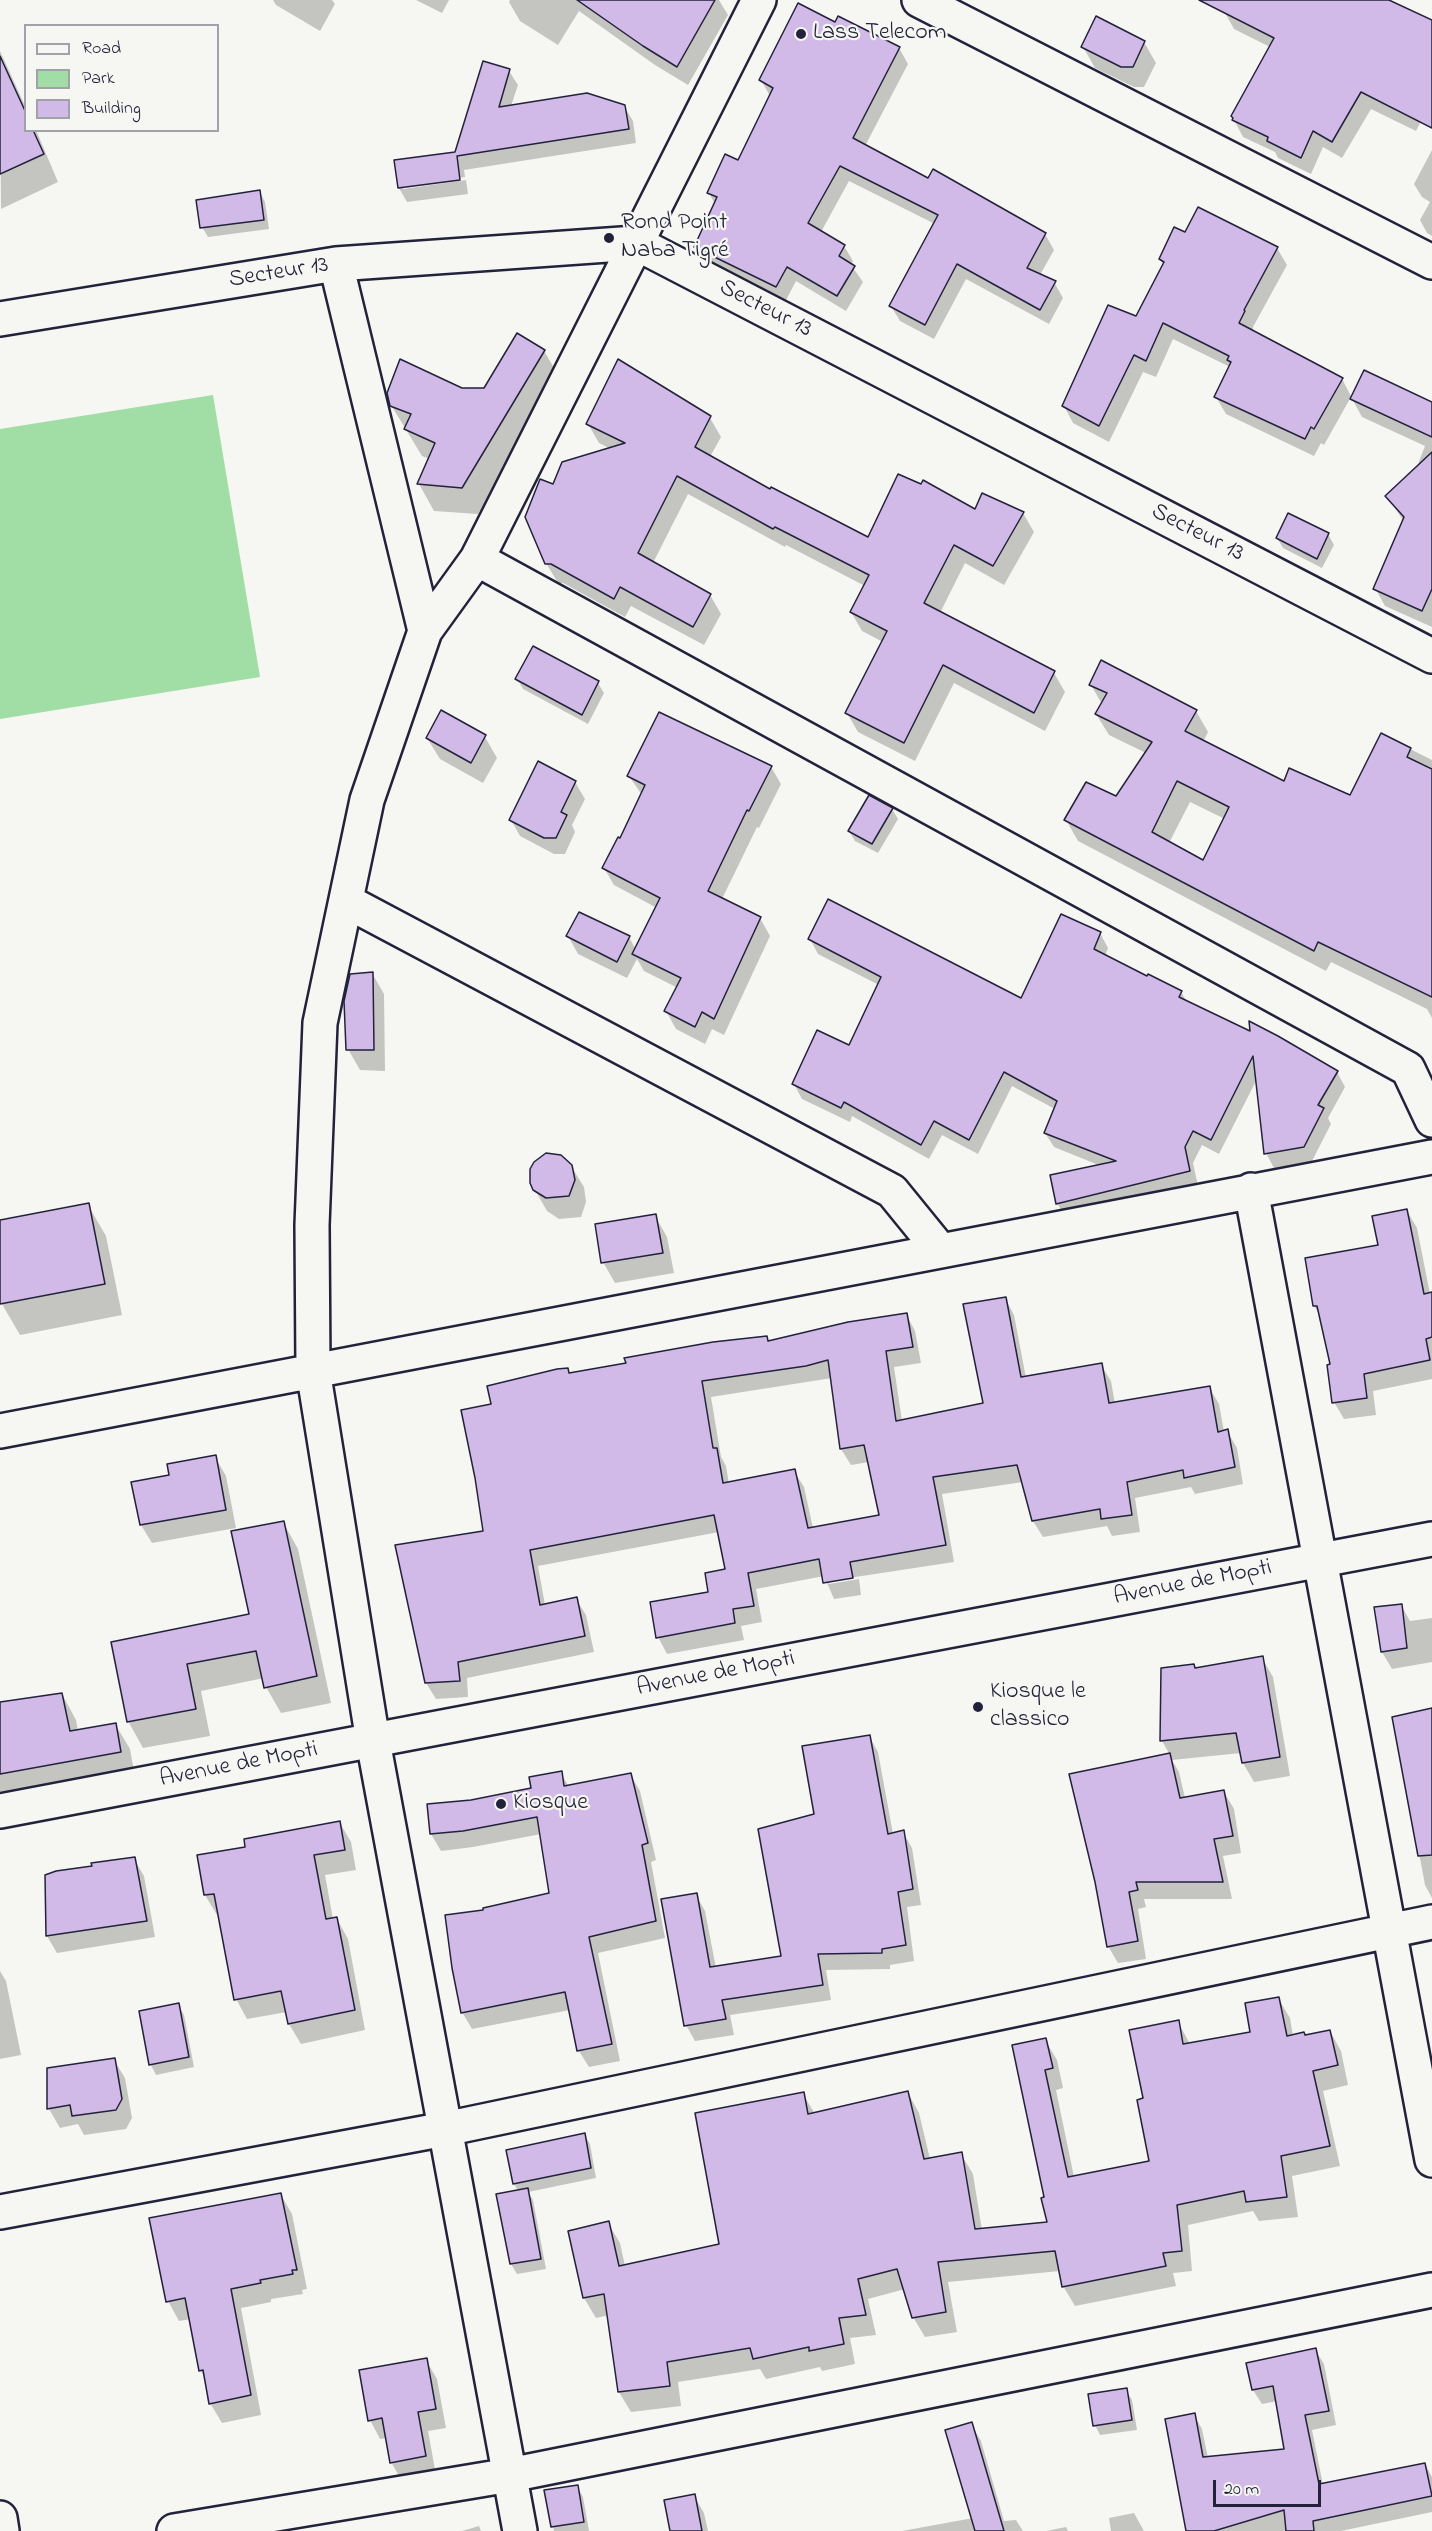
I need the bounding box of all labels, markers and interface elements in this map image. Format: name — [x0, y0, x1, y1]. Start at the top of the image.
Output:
place label: Lass Telecom — [813, 20, 946, 48]
legend — [24, 24, 219, 132]
marker: Lass Telecom — [794, 27, 808, 41]
text: Road — [82, 36, 121, 62]
text: Park — [82, 66, 115, 92]
text: Building — [82, 96, 141, 122]
place label: Rond Point Naba Tigré — [621, 210, 729, 266]
marker: Rond Point Naba Tigré — [602, 231, 616, 245]
street label: Secteur 13 — [227, 252, 331, 296]
street label: Secteur 13 — [714, 274, 816, 346]
street label: Secteur 13 — [1146, 498, 1248, 570]
street label: Avenue de Mopti — [1111, 1555, 1275, 1613]
street label: Avenue de Mopti — [634, 1646, 798, 1704]
place label: Kiosque le classico — [990, 1679, 1086, 1735]
marker: Kiosque le classico — [971, 1700, 985, 1714]
street label: Avenue de Mopti — [157, 1737, 321, 1795]
place label: Kiosque — [513, 1790, 588, 1818]
marker: Kiosque — [494, 1797, 508, 1811]
scale bar — [1216, 2468, 1324, 2506]
text: 20 m — [1224, 2477, 1259, 2503]

